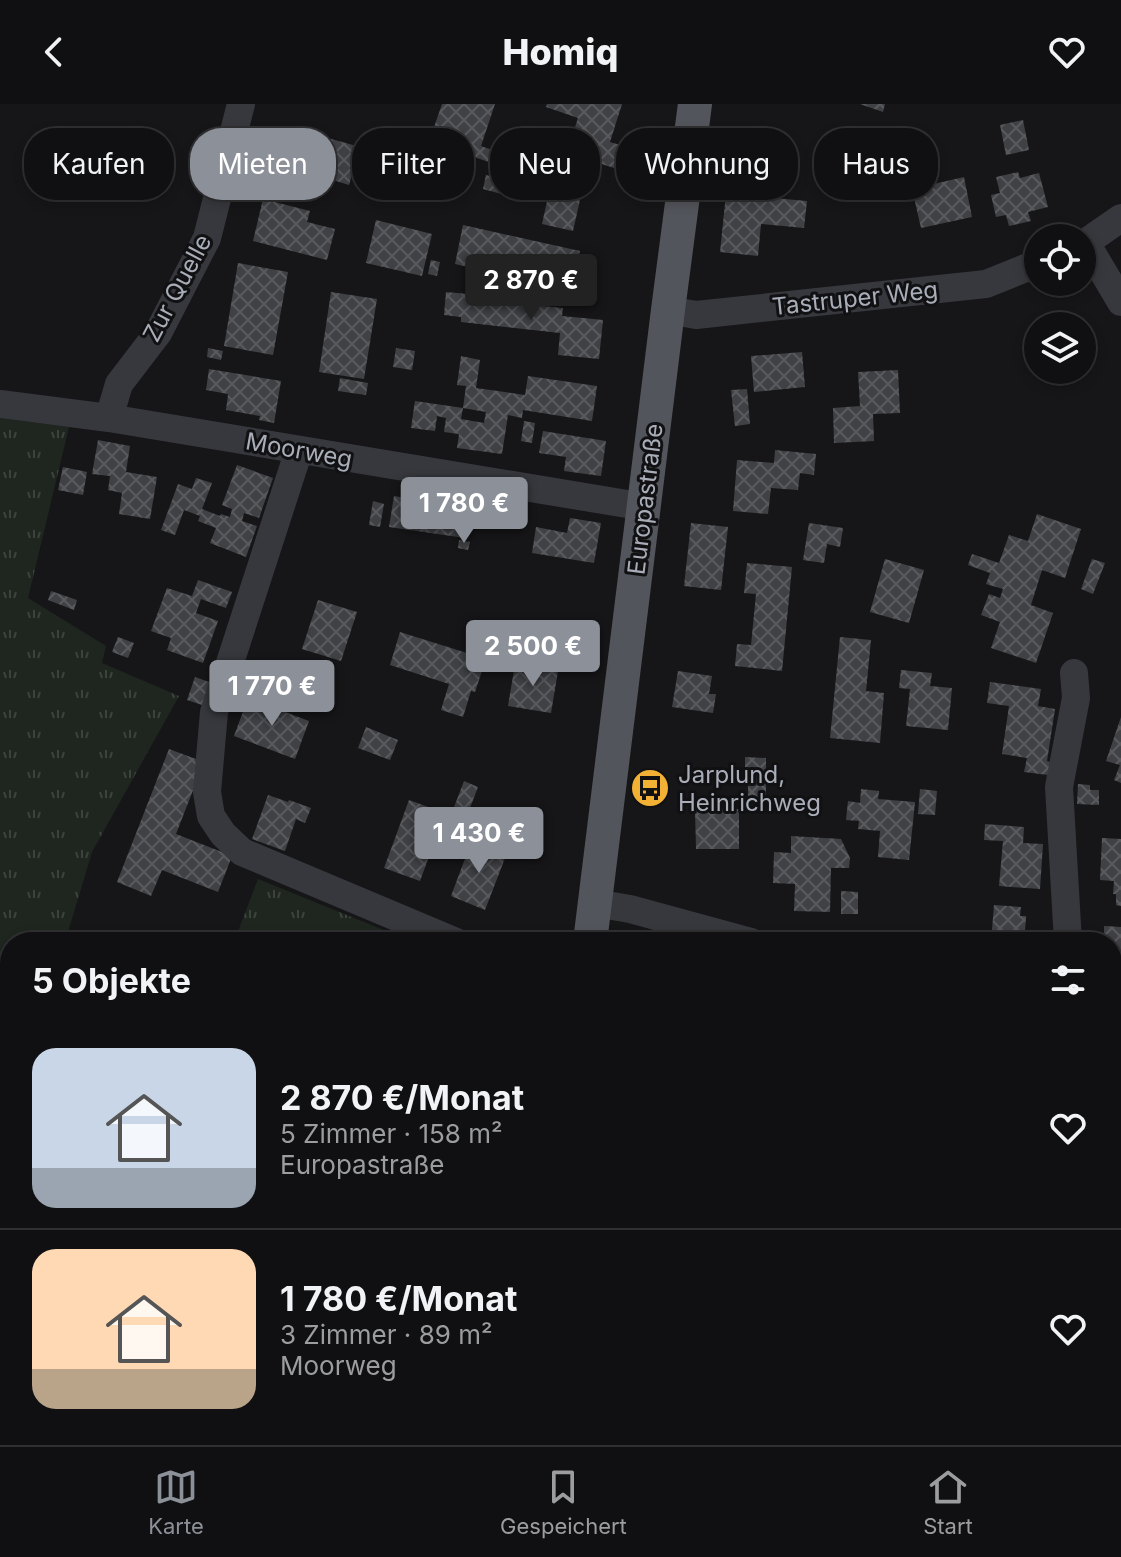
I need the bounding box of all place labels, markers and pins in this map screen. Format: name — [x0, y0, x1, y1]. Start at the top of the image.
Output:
pin: 2 870 € — [457, 254, 605, 322]
pin: 1 780 € — [390, 477, 538, 545]
pin: 2 500 € — [459, 620, 607, 688]
pin: 1 770 € — [198, 660, 346, 728]
place label: Jarplund, Heinrichweg — [678, 760, 821, 817]
bus stop icon: Jarplund, Heinrichweg — [629, 767, 671, 809]
pin: 1 430 € — [405, 807, 553, 875]

